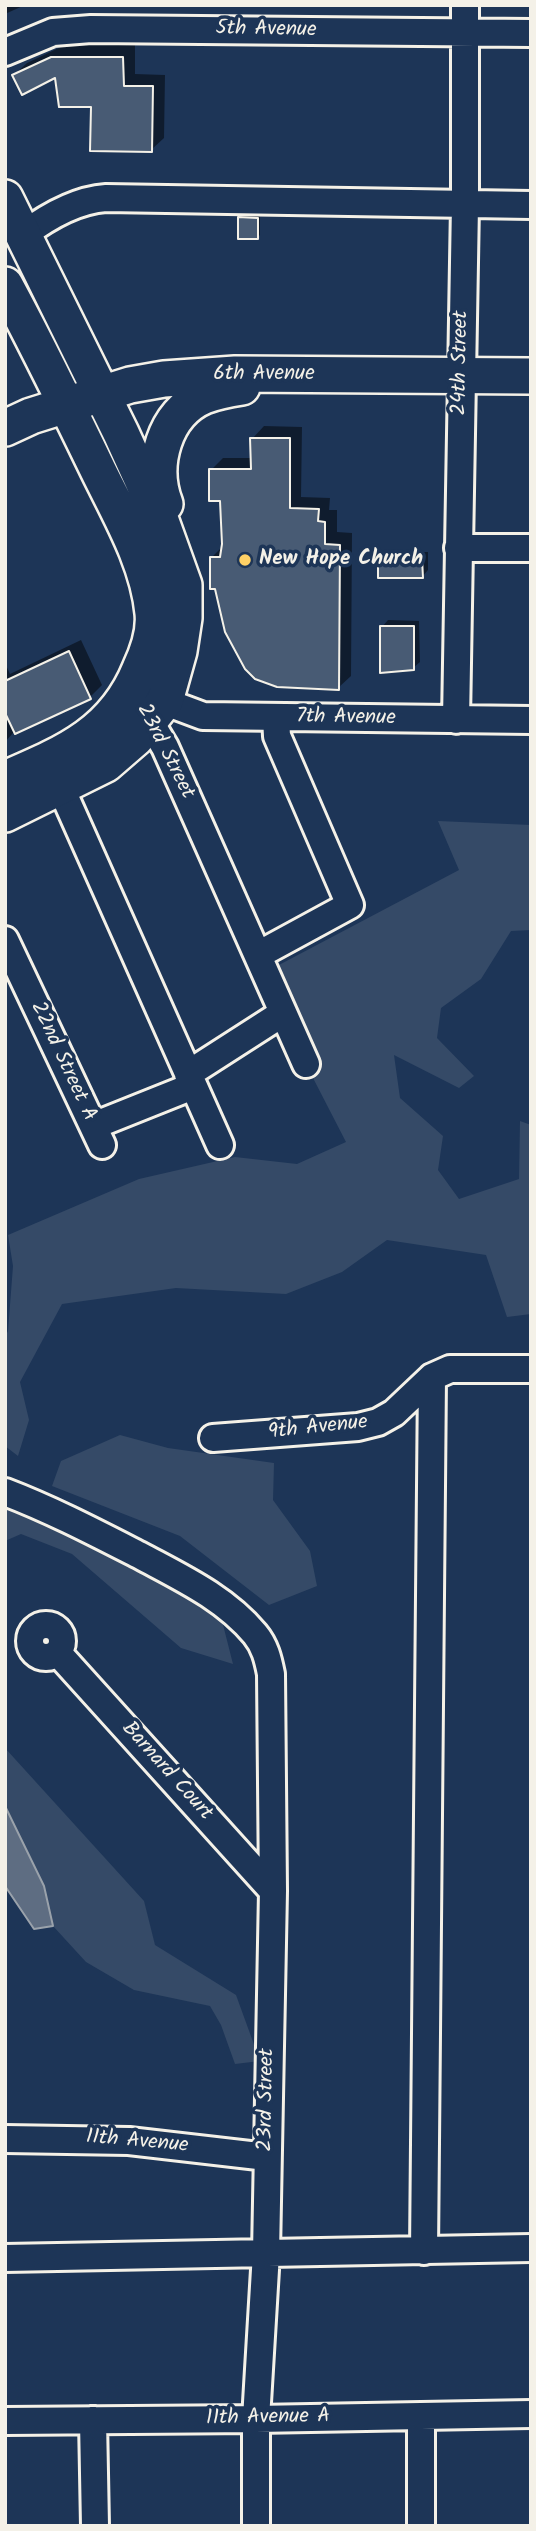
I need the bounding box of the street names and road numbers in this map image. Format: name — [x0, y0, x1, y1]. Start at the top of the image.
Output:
street label: 5th Avenue — [215, 18, 317, 44]
street label: 24th Street — [448, 310, 476, 416]
street label: 6th Avenue — [213, 362, 315, 388]
street label: 23rd Street — [129, 700, 199, 804]
street label: 7th Avenue — [296, 706, 396, 732]
street label: 22nd Street A — [23, 998, 101, 1126]
street label: 9th Avenue — [267, 1411, 369, 1447]
street label: Barnard Court — [115, 1717, 217, 1827]
street label: 23rd Street — [255, 2048, 281, 2152]
street label: 11th Avenue — [85, 2126, 189, 2160]
street label: 11th Avenue A — [206, 2405, 330, 2433]

